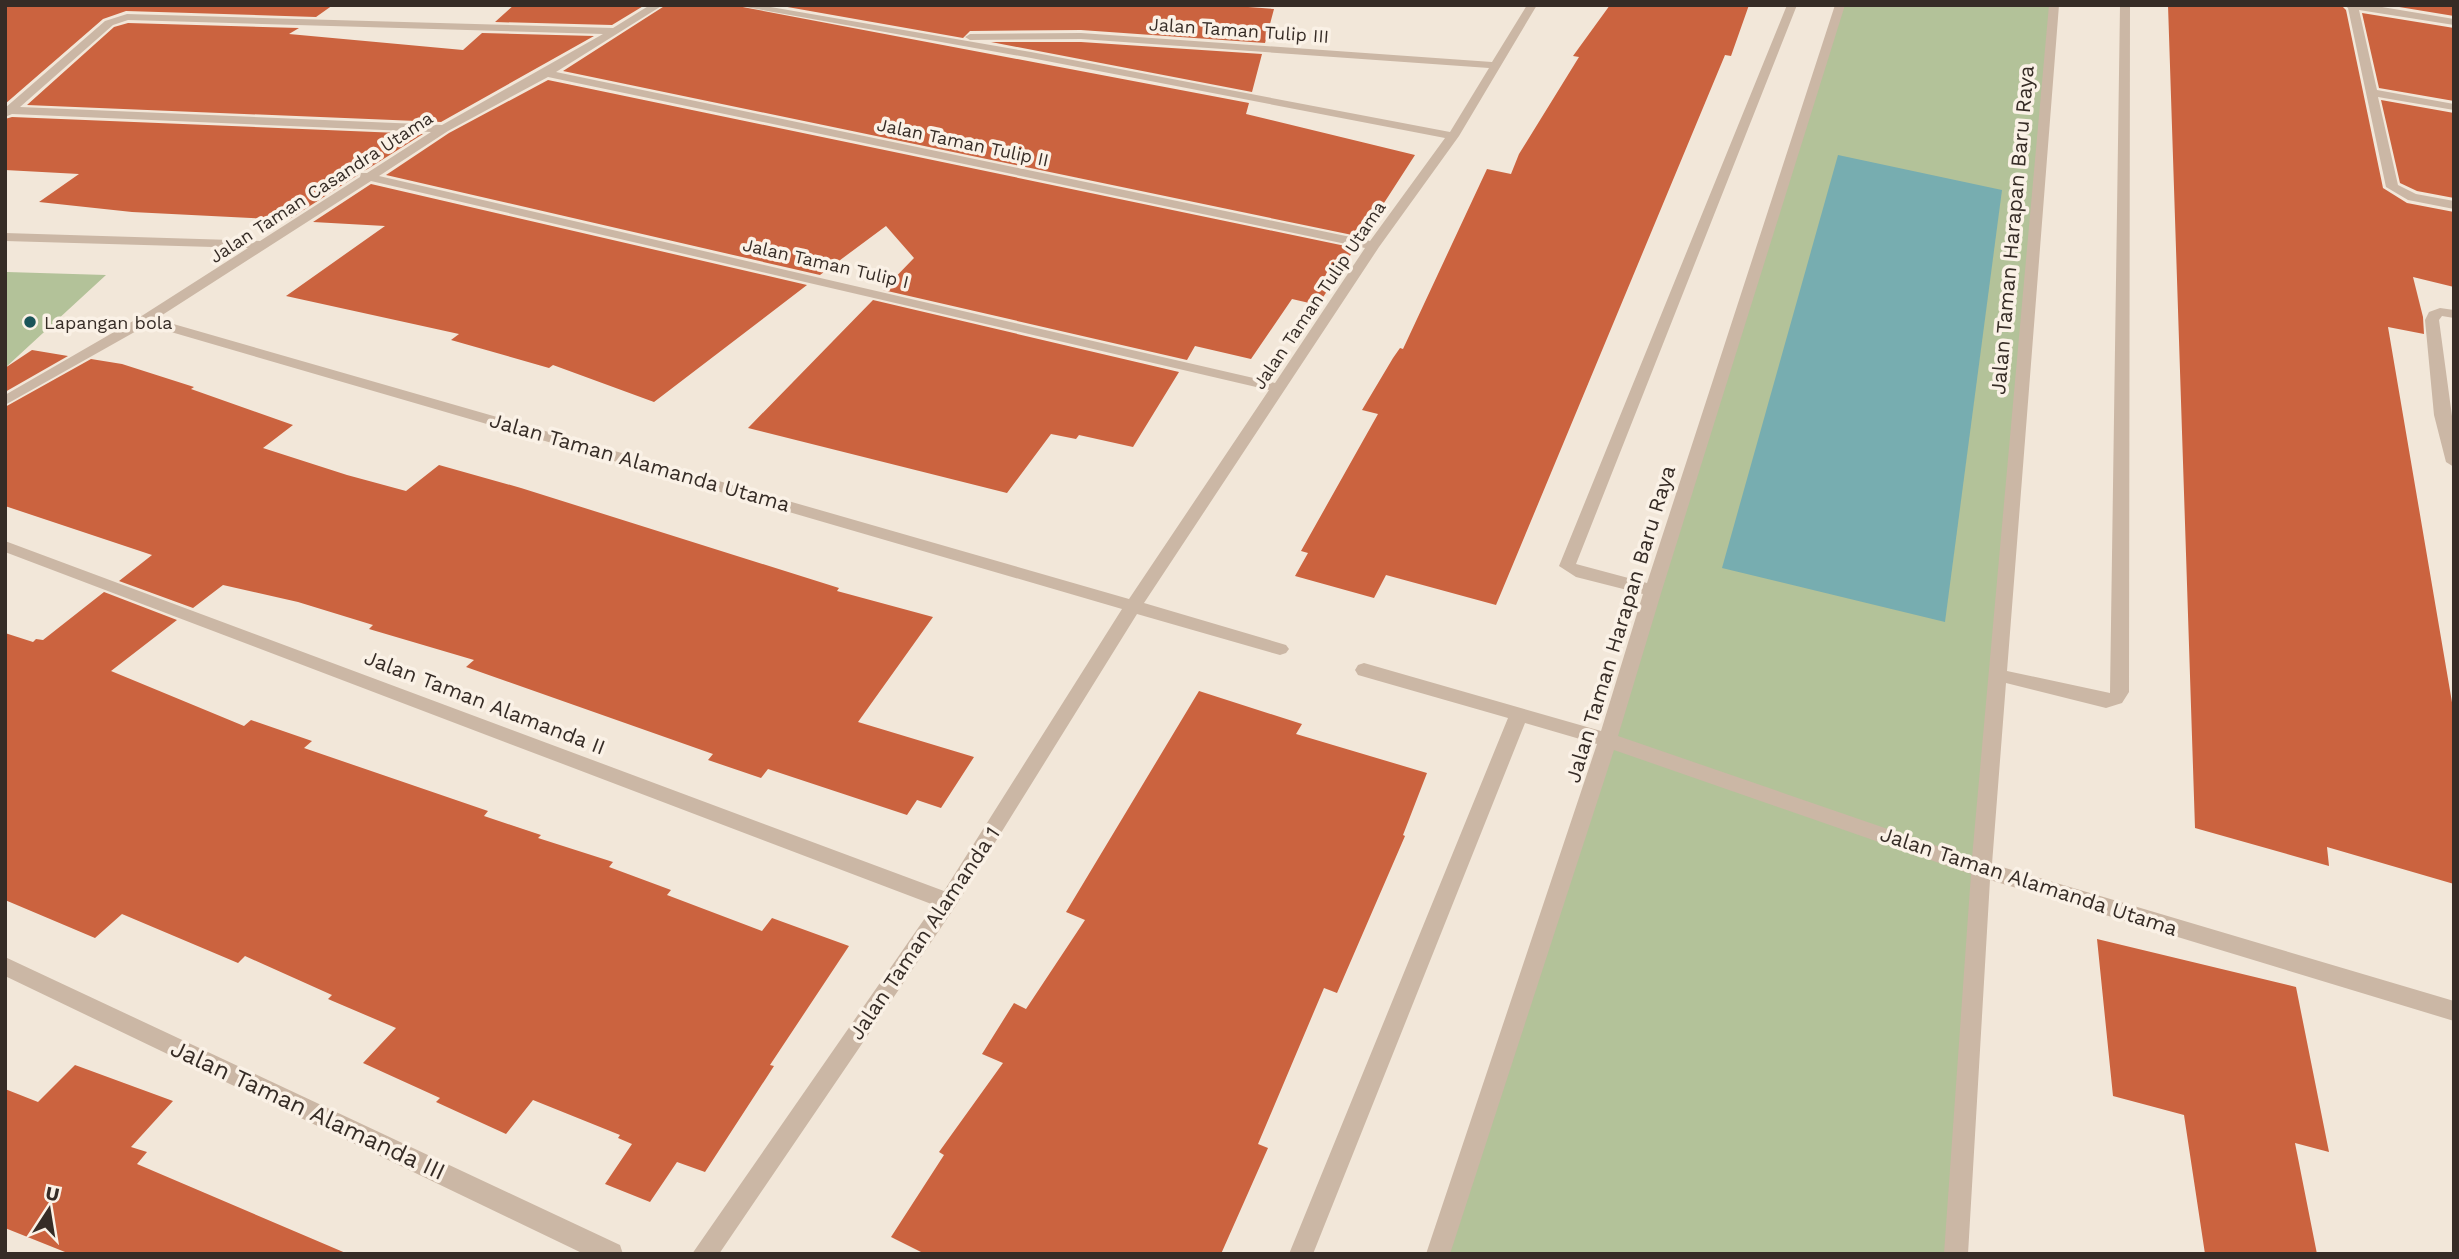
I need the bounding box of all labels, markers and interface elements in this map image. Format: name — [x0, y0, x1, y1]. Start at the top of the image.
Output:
street label: Jalan Taman Tulip III — [1148, 13, 1330, 47]
street label: Jalan Taman Harapan Baru Raya — [1985, 64, 2039, 396]
street label: Jalan Taman Casandra Utama — [205, 107, 437, 267]
street label: Jalan Taman Tulip II — [875, 114, 1051, 170]
street label: Jalan Taman Tulip Utama — [1248, 197, 1390, 393]
street label: Jalan Taman Tulip I — [741, 234, 911, 292]
place label: Lapangan bola — [44, 312, 172, 333]
marker: Lapangan bola — [22, 314, 38, 330]
street label: Jalan Taman Alamanda Utama — [487, 407, 793, 517]
street label: Jalan Taman Harapan Baru Raya — [1560, 462, 1680, 786]
street label: Jalan Taman Alamanda II — [361, 644, 609, 760]
street label: Jalan Taman Alamanda Utama — [1877, 821, 2181, 941]
street label: Jalan Taman Alamanda 1 — [843, 822, 1005, 1044]
street label: Jalan Taman Alamanda III — [166, 1034, 450, 1186]
north arrow — [14, 1175, 84, 1245]
text: U — [43, 1181, 61, 1207]

